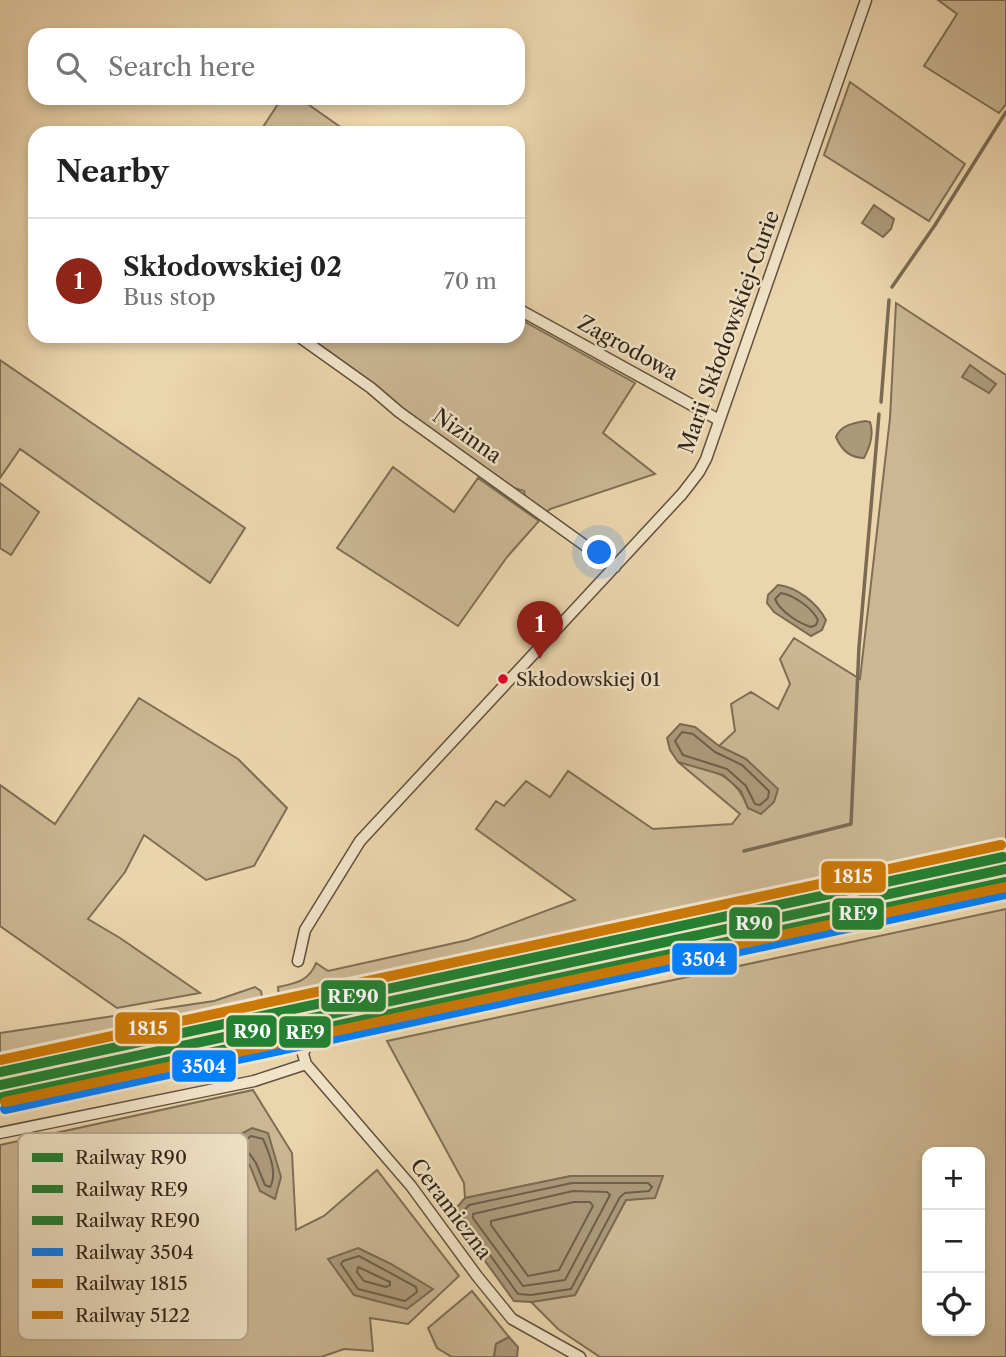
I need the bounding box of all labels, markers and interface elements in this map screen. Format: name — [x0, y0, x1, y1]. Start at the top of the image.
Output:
search box — [28, 28, 525, 105]
icon: search — [52, 48, 90, 86]
text: Search here — [108, 51, 255, 83]
text: Nearby — [56, 153, 169, 190]
street label: Marii Skłodowskiej-Curie — [673, 207, 784, 457]
text: Skłodowskiej 02 — [123, 251, 342, 283]
text: 1 — [74, 267, 84, 295]
text: 70 m — [444, 267, 497, 295]
text: Bus stop — [123, 283, 216, 311]
street label: Zagrodowa — [574, 310, 684, 386]
street label: Nizinna — [428, 403, 507, 469]
your location — [582, 535, 616, 569]
pin: 1 — [517, 601, 563, 659]
place label: Skłodowskiej 01 — [516, 668, 660, 691]
marker: Skłodowskiej 01 — [496, 672, 510, 686]
line badge: 1815 — [820, 860, 887, 894]
text: 1815 — [833, 865, 873, 888]
line badge: RE9 — [831, 897, 885, 931]
text: RE9 — [838, 902, 878, 925]
line badge: R90 — [728, 906, 781, 940]
text: R90 — [735, 912, 773, 935]
line badge: 3504 — [671, 942, 738, 976]
text: 3504 — [682, 948, 726, 971]
line badge: RE90 — [320, 979, 387, 1013]
text: RE90 — [327, 985, 379, 1008]
line badge: 1815 — [114, 1011, 181, 1045]
line badge: R90 — [225, 1014, 278, 1048]
line badge: RE9 — [278, 1015, 332, 1049]
text: 1815 — [128, 1017, 168, 1040]
text: R90 — [233, 1020, 271, 1043]
text: RE9 — [285, 1021, 325, 1044]
line badge: 3504 — [171, 1049, 237, 1083]
text: 3504 — [182, 1055, 226, 1078]
legend — [18, 1133, 248, 1340]
text: Railway R90 — [75, 1146, 187, 1169]
map controls — [922, 1147, 985, 1336]
button: + — [922, 1147, 985, 1210]
street label: Ceramiczna — [405, 1153, 498, 1265]
text: Railway RE9 — [75, 1178, 188, 1201]
text: Railway RE90 — [75, 1209, 200, 1232]
button: − — [922, 1210, 985, 1273]
text: Railway 3504 — [75, 1241, 194, 1264]
text: Railway 1815 — [75, 1272, 187, 1295]
button: locate — [922, 1273, 985, 1336]
text: Railway 5122 — [75, 1304, 190, 1327]

